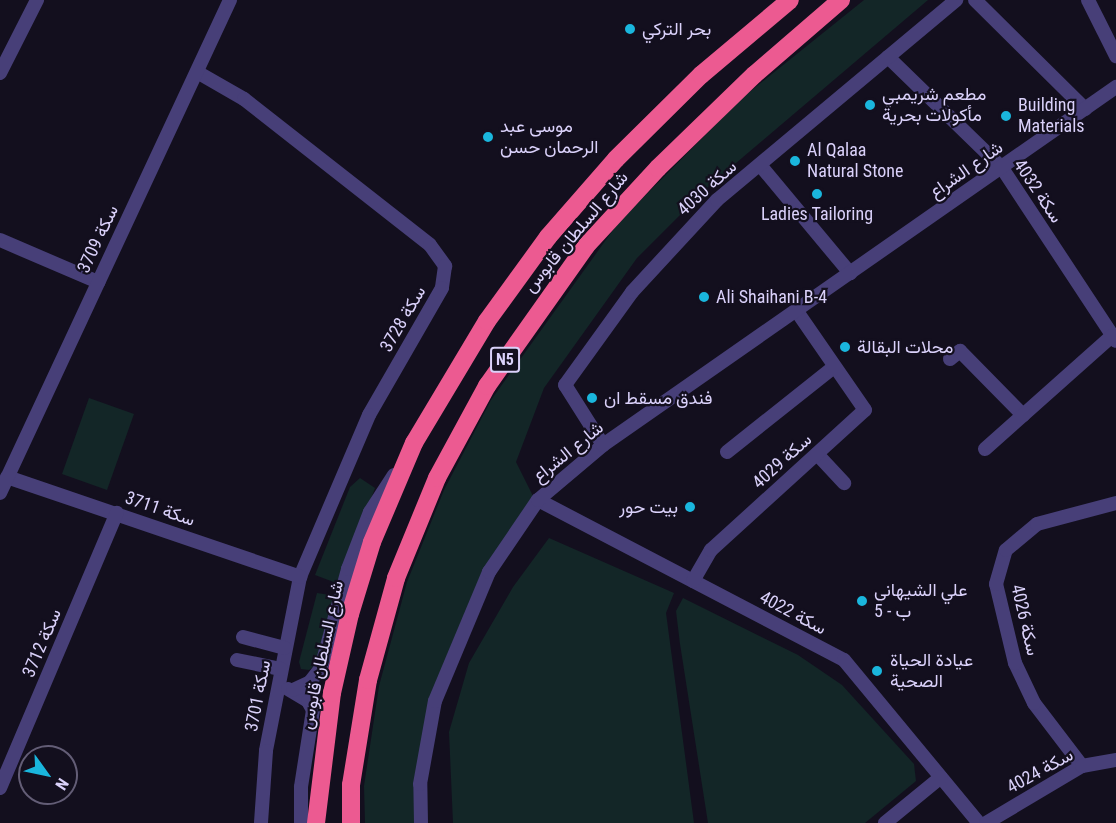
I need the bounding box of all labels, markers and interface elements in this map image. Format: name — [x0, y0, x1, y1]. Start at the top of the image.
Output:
place label: بحر التركي — [642, 18, 711, 40]
marker: بحر التركي — [623, 22, 637, 36]
place label: مطعم شريمبي مأكولات بحرية — [882, 84, 986, 127]
place label: Building Materials — [1018, 95, 1085, 138]
marker: مطعم شريمبي مأكولات بحرية — [863, 98, 877, 112]
marker: Building Materials — [999, 109, 1013, 123]
place label: موسى عبد الرحمان حسن — [500, 116, 599, 158]
marker: موسى عبد الرحمان حسن — [481, 130, 495, 144]
street label: شارع الشراع — [925, 137, 1007, 203]
place label: Al Qalaa Natural Stone — [807, 140, 903, 182]
marker: Al Qalaa Natural Stone — [788, 154, 802, 168]
street label: سكة 4032 — [1009, 155, 1067, 227]
street label: سكة 4030 — [673, 156, 741, 220]
street label: شارع السلطان قابوس — [519, 167, 633, 297]
marker: Ladies Tailoring — [810, 187, 824, 201]
street label: سكة 3709 — [73, 202, 123, 276]
place label: Ladies Tailoring — [761, 203, 873, 225]
street label: سكة 3728 — [376, 282, 430, 356]
place label: Ali Shaihani B-4 — [716, 286, 827, 308]
marker: Ali Shaihani B-4 — [697, 290, 711, 304]
place label: محلات البقالة — [857, 336, 953, 358]
marker: محلات البقالة — [838, 340, 852, 354]
road number: N5 — [490, 347, 520, 373]
place label: فندق مسقط ان — [604, 387, 712, 409]
marker: فندق مسقط ان — [585, 391, 599, 405]
street label: شارع الشراع — [528, 417, 608, 487]
street label: سكة 4029 — [748, 429, 816, 493]
street label: سكة 3711 — [122, 487, 198, 531]
place label: بيت حور — [619, 496, 678, 518]
marker: بيت حور — [683, 500, 697, 514]
street label: شارع السلطان قابوس — [296, 579, 348, 731]
place label: علي الشيهاني ب - 5 — [874, 580, 967, 622]
street label: سكة 4026 — [1006, 582, 1044, 658]
street label: سكة 4022 — [756, 586, 830, 640]
marker: علي الشيهاني ب - 5 — [855, 594, 869, 608]
street label: سكة 3712 — [18, 605, 66, 681]
place label: عيادة الحياة الصحية — [890, 650, 973, 692]
street label: سكة 3701 — [240, 658, 276, 734]
marker: عيادة الحياة الصحية — [868, 662, 886, 680]
street label: سكة 4024 — [1003, 744, 1077, 798]
north arrow — [18, 745, 78, 805]
text: N — [51, 775, 72, 793]

